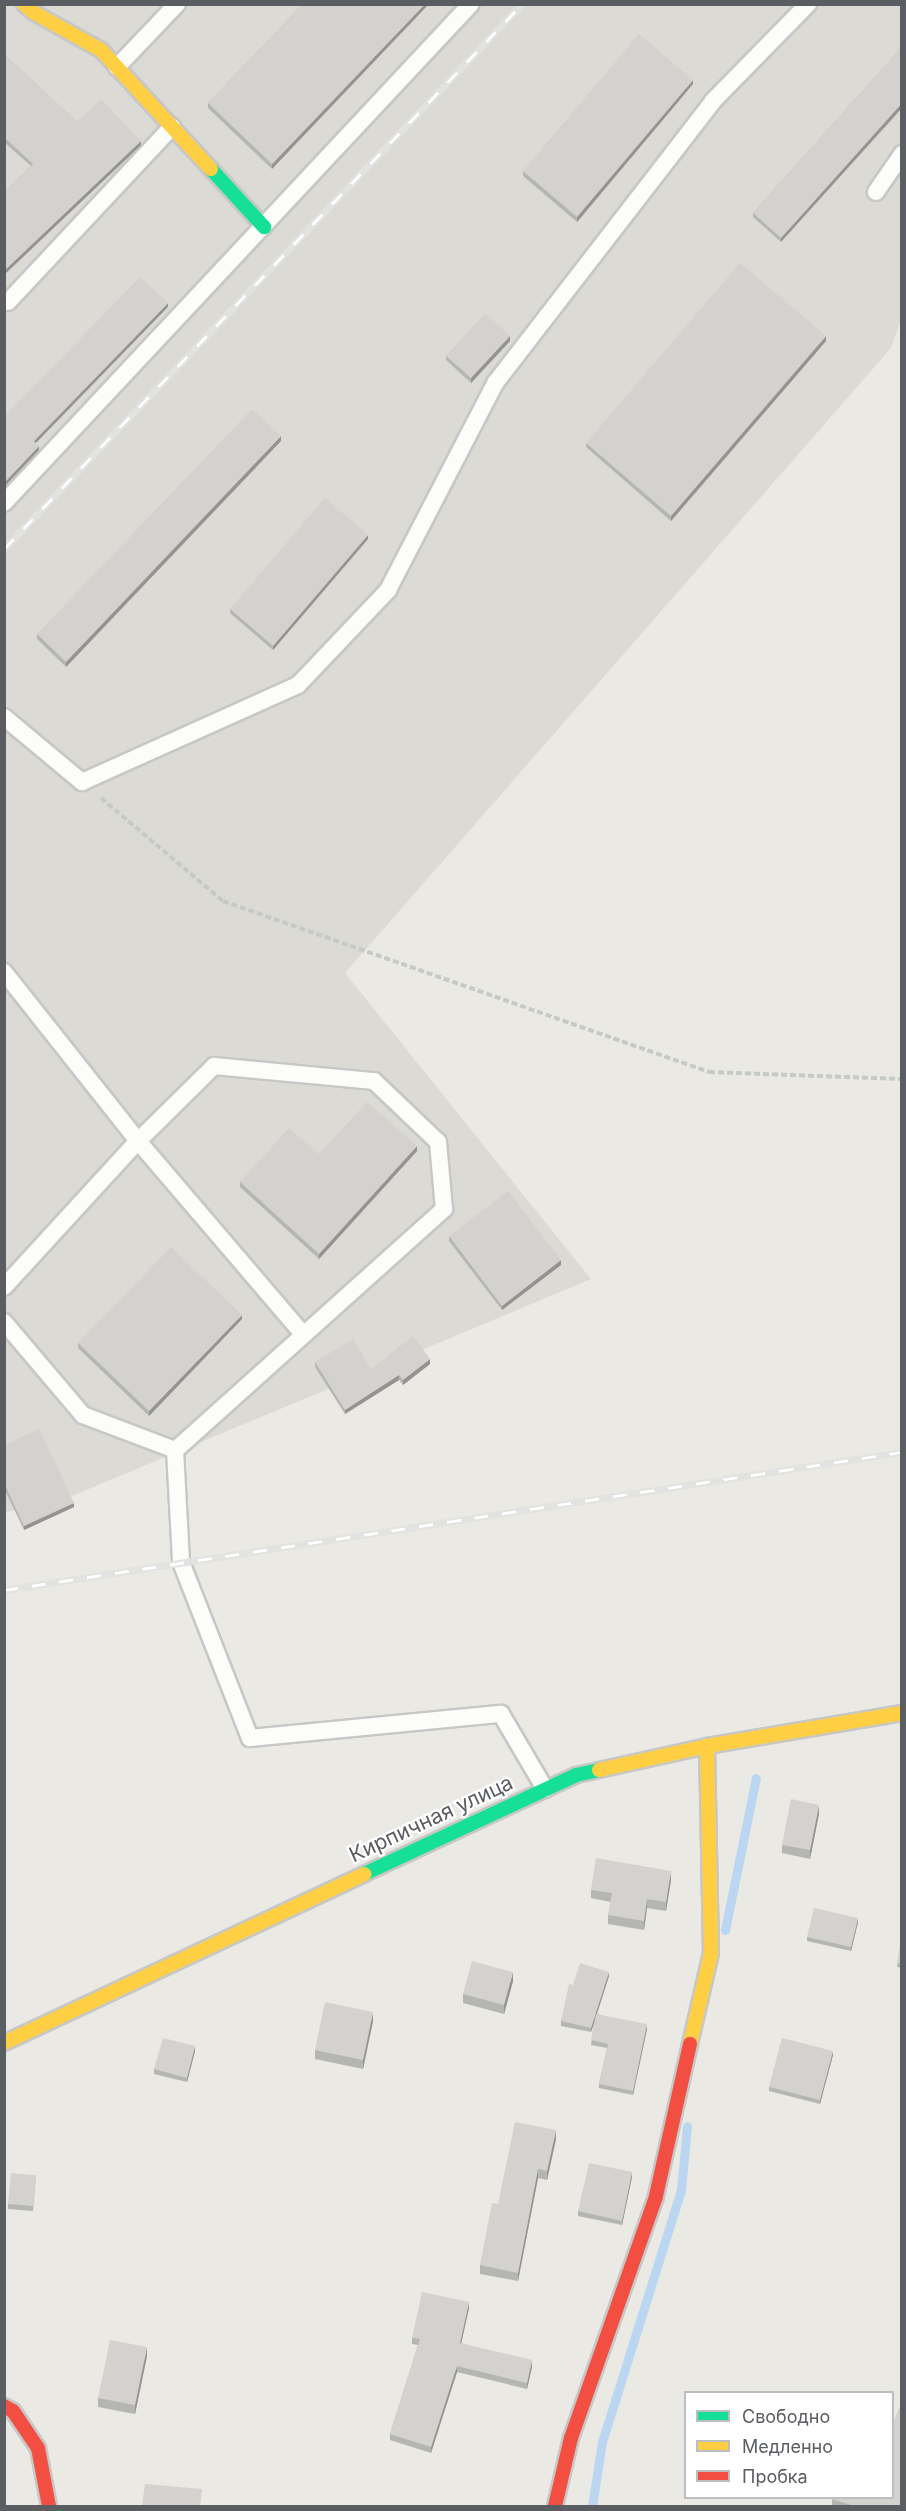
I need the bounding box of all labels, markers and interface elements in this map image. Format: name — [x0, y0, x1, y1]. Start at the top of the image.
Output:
street label: Кирпичная улица — [345, 1770, 517, 1868]
legend — [684, 2391, 894, 2499]
text: Свободно — [742, 2406, 830, 2427]
text: Медленно — [742, 2436, 833, 2457]
text: Пробка — [742, 2466, 808, 2487]

